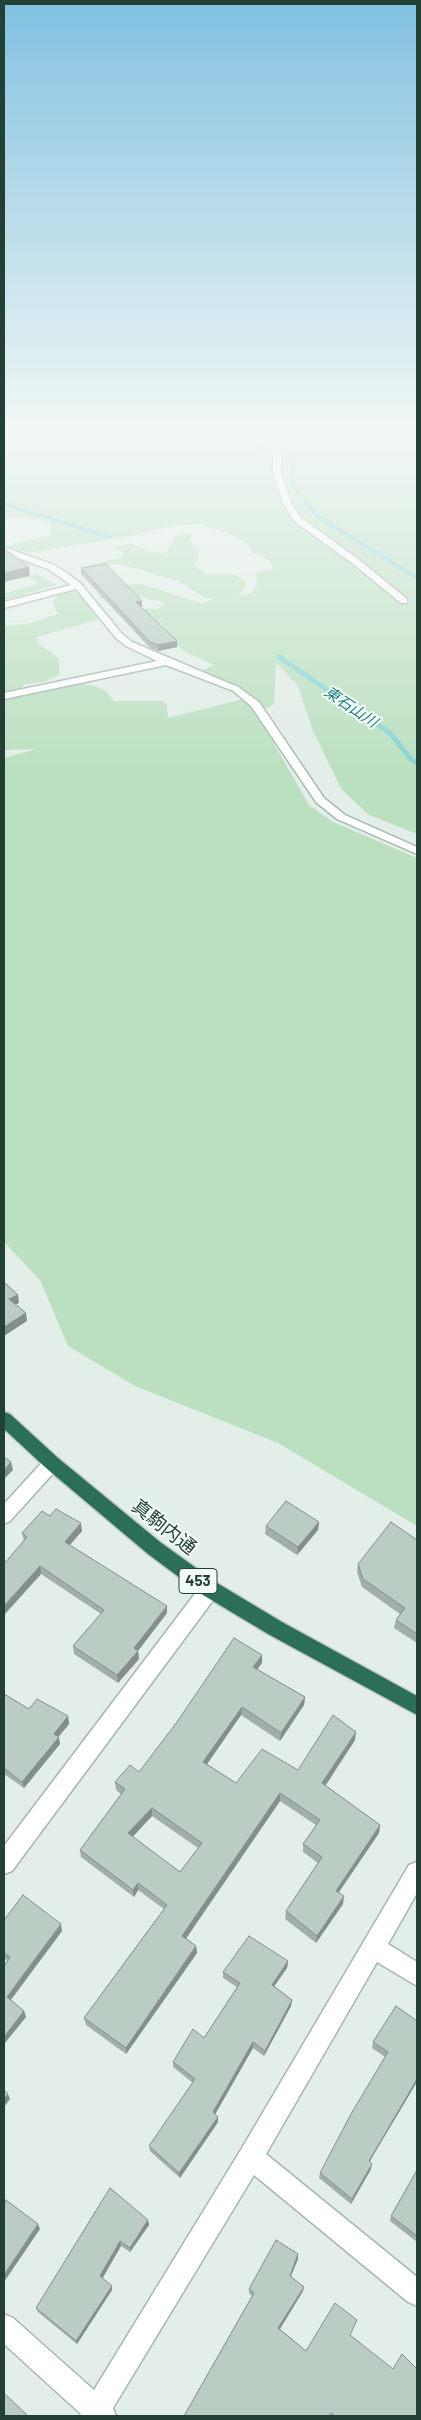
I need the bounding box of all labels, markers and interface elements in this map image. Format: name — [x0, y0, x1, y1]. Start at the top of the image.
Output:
water label: 東石山川 — [321, 683, 381, 731]
street label: 真駒内通 — [127, 1495, 201, 1559]
road number: 453 — [179, 1568, 217, 1594]

